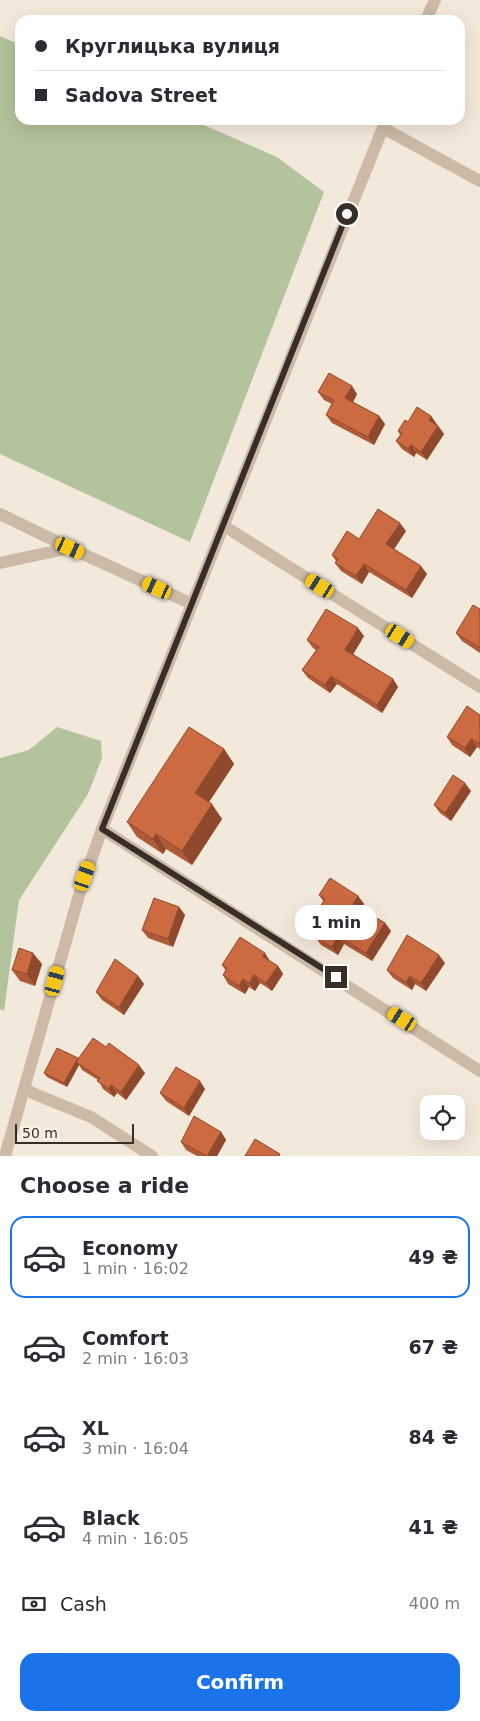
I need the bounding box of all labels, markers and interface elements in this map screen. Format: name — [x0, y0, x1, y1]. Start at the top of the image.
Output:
text: Круглицька вулиця — [65, 35, 280, 57]
text: Sadova Street — [65, 84, 217, 106]
route start — [336, 203, 358, 225]
car — [53, 535, 86, 561]
car — [303, 572, 336, 600]
car — [140, 575, 173, 601]
car — [383, 622, 416, 650]
car — [73, 859, 96, 893]
callout: 1 min — [295, 904, 377, 940]
text: 1 min — [311, 913, 361, 932]
car — [43, 965, 66, 997]
route end — [325, 966, 347, 988]
car — [385, 1005, 418, 1033]
map controls — [420, 1095, 465, 1140]
button: locate — [420, 1095, 465, 1140]
scale bar — [15, 1121, 134, 1144]
text: 50 m — [22, 1125, 58, 1141]
text: Choose a ride — [20, 1173, 189, 1198]
icon: car — [22, 1235, 67, 1280]
text: Economy — [82, 1237, 178, 1259]
text: 49 ₴ — [409, 1246, 458, 1268]
text: 1 min · 16:02 — [82, 1259, 189, 1278]
icon: car — [22, 1325, 67, 1370]
text: Comfort — [82, 1327, 169, 1349]
text: 67 ₴ — [409, 1336, 458, 1358]
text: 2 min · 16:03 — [82, 1349, 189, 1368]
icon: car — [22, 1415, 67, 1460]
text: XL — [82, 1417, 109, 1439]
text: 84 ₴ — [409, 1426, 458, 1448]
text: 3 min · 16:04 — [82, 1439, 189, 1458]
icon: car — [22, 1505, 67, 1550]
text: Black — [82, 1507, 140, 1529]
text: 41 ₴ — [409, 1516, 458, 1538]
text: 4 min · 16:05 — [82, 1529, 189, 1548]
icon: cash — [20, 1590, 48, 1618]
text: Cash — [60, 1593, 107, 1615]
text: 400 m — [409, 1594, 460, 1613]
button: Confirm — [20, 1653, 460, 1711]

